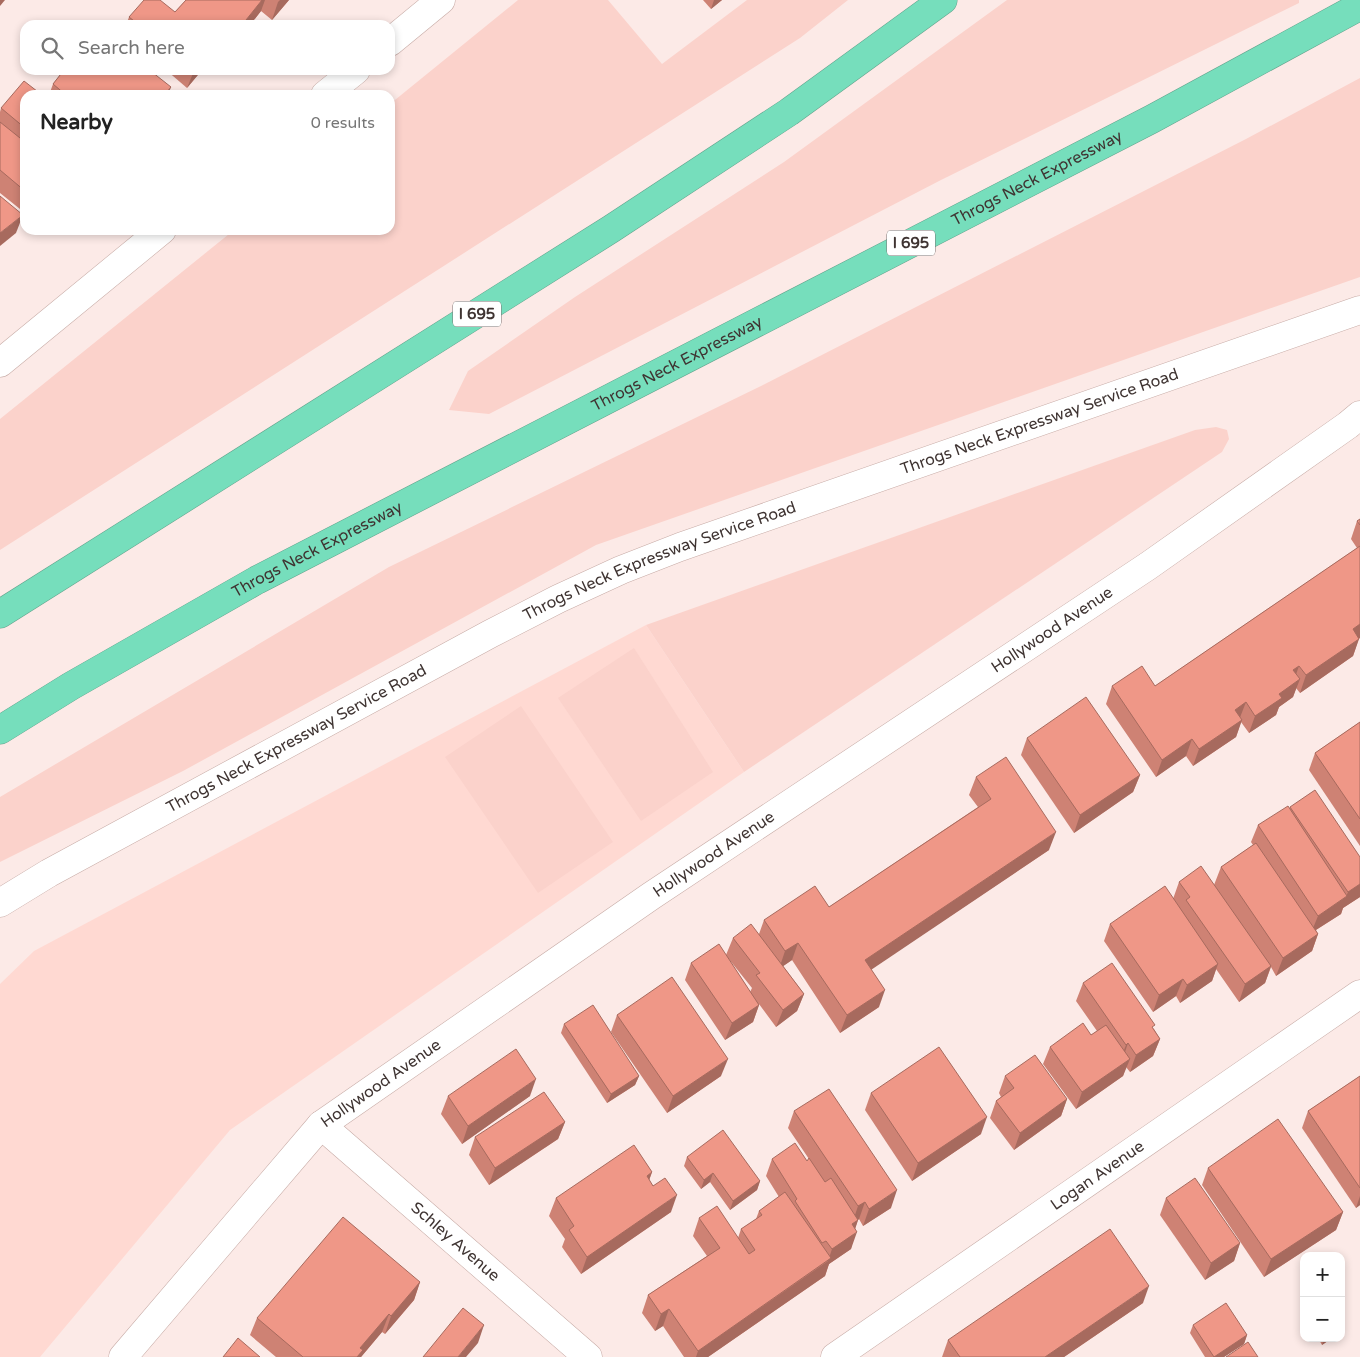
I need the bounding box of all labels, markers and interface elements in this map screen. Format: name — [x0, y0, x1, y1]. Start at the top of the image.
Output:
search box — [20, 20, 395, 75]
icon: search — [38, 34, 66, 62]
text: Search here — [78, 37, 185, 59]
text: Nearby — [40, 110, 113, 135]
text: 0 results — [311, 113, 375, 133]
street label: Throgs Neck Expressway — [948, 126, 1126, 230]
road number: I 695 — [887, 230, 935, 256]
road number: I 695 — [453, 302, 501, 326]
street label: Throgs Neck Expressway — [588, 311, 766, 416]
street label: Throgs Neck Expressway Service Road — [898, 364, 1181, 479]
street label: Throgs Neck Expressway — [228, 497, 406, 602]
street label: Throgs Neck Expressway Service Road — [520, 497, 799, 625]
street label: Hollywood Avenue — [987, 582, 1117, 677]
street label: Throgs Neck Expressway Service Road — [163, 660, 430, 817]
street label: Hollywood Avenue — [649, 807, 778, 902]
street label: Hollywood Avenue — [317, 1035, 445, 1132]
street label: Logan Avenue — [1047, 1136, 1148, 1215]
street label: Schley Avenue — [407, 1198, 504, 1286]
map controls — [1300, 1252, 1345, 1342]
button: + — [1300, 1252, 1345, 1297]
button: − — [1300, 1297, 1345, 1342]

